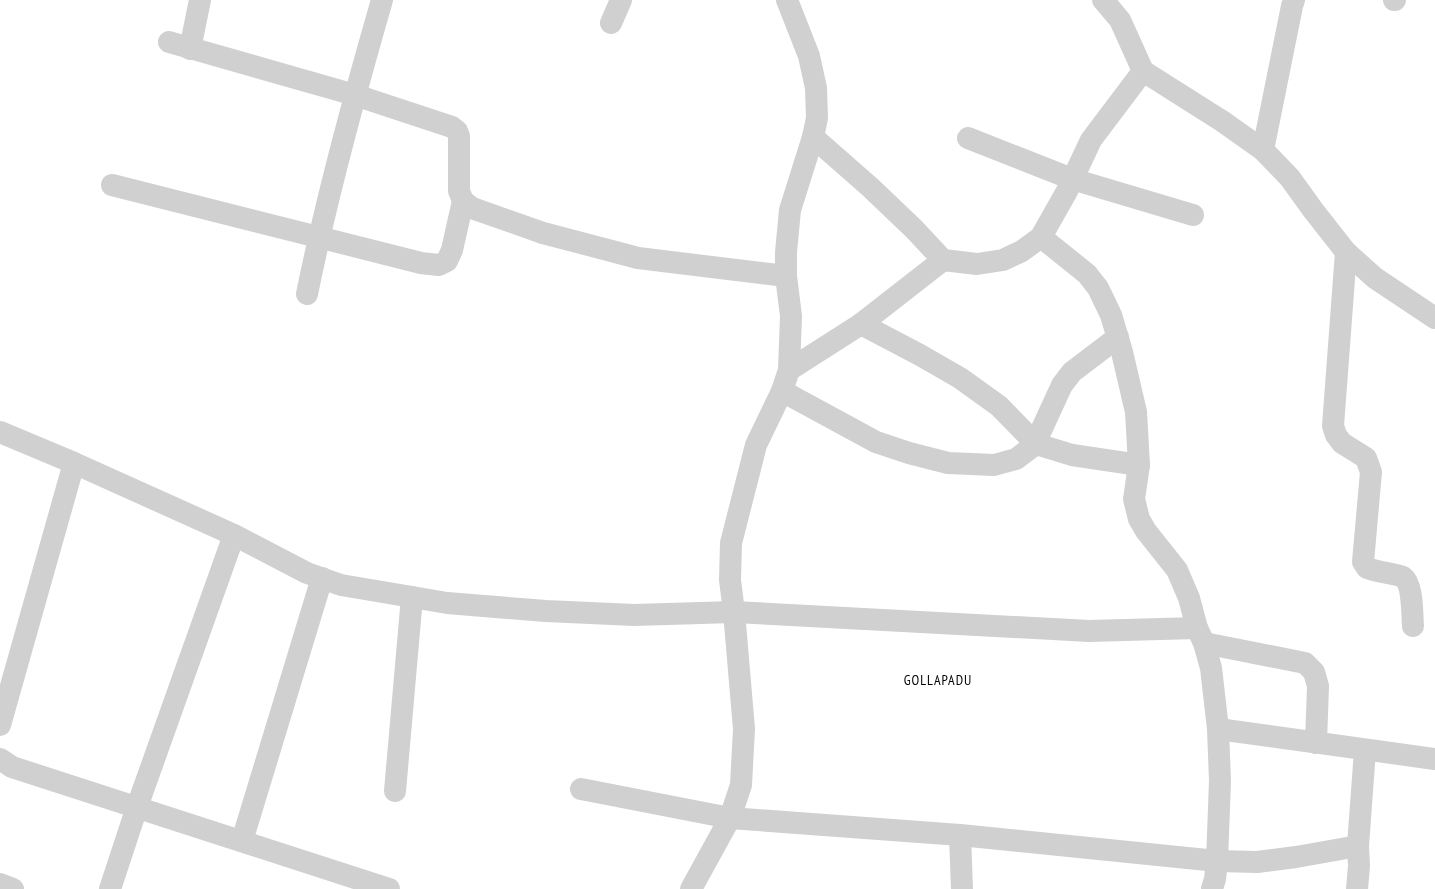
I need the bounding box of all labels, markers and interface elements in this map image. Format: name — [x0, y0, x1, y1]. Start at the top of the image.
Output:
district label: GOLLAPADU — [904, 671, 972, 689]

